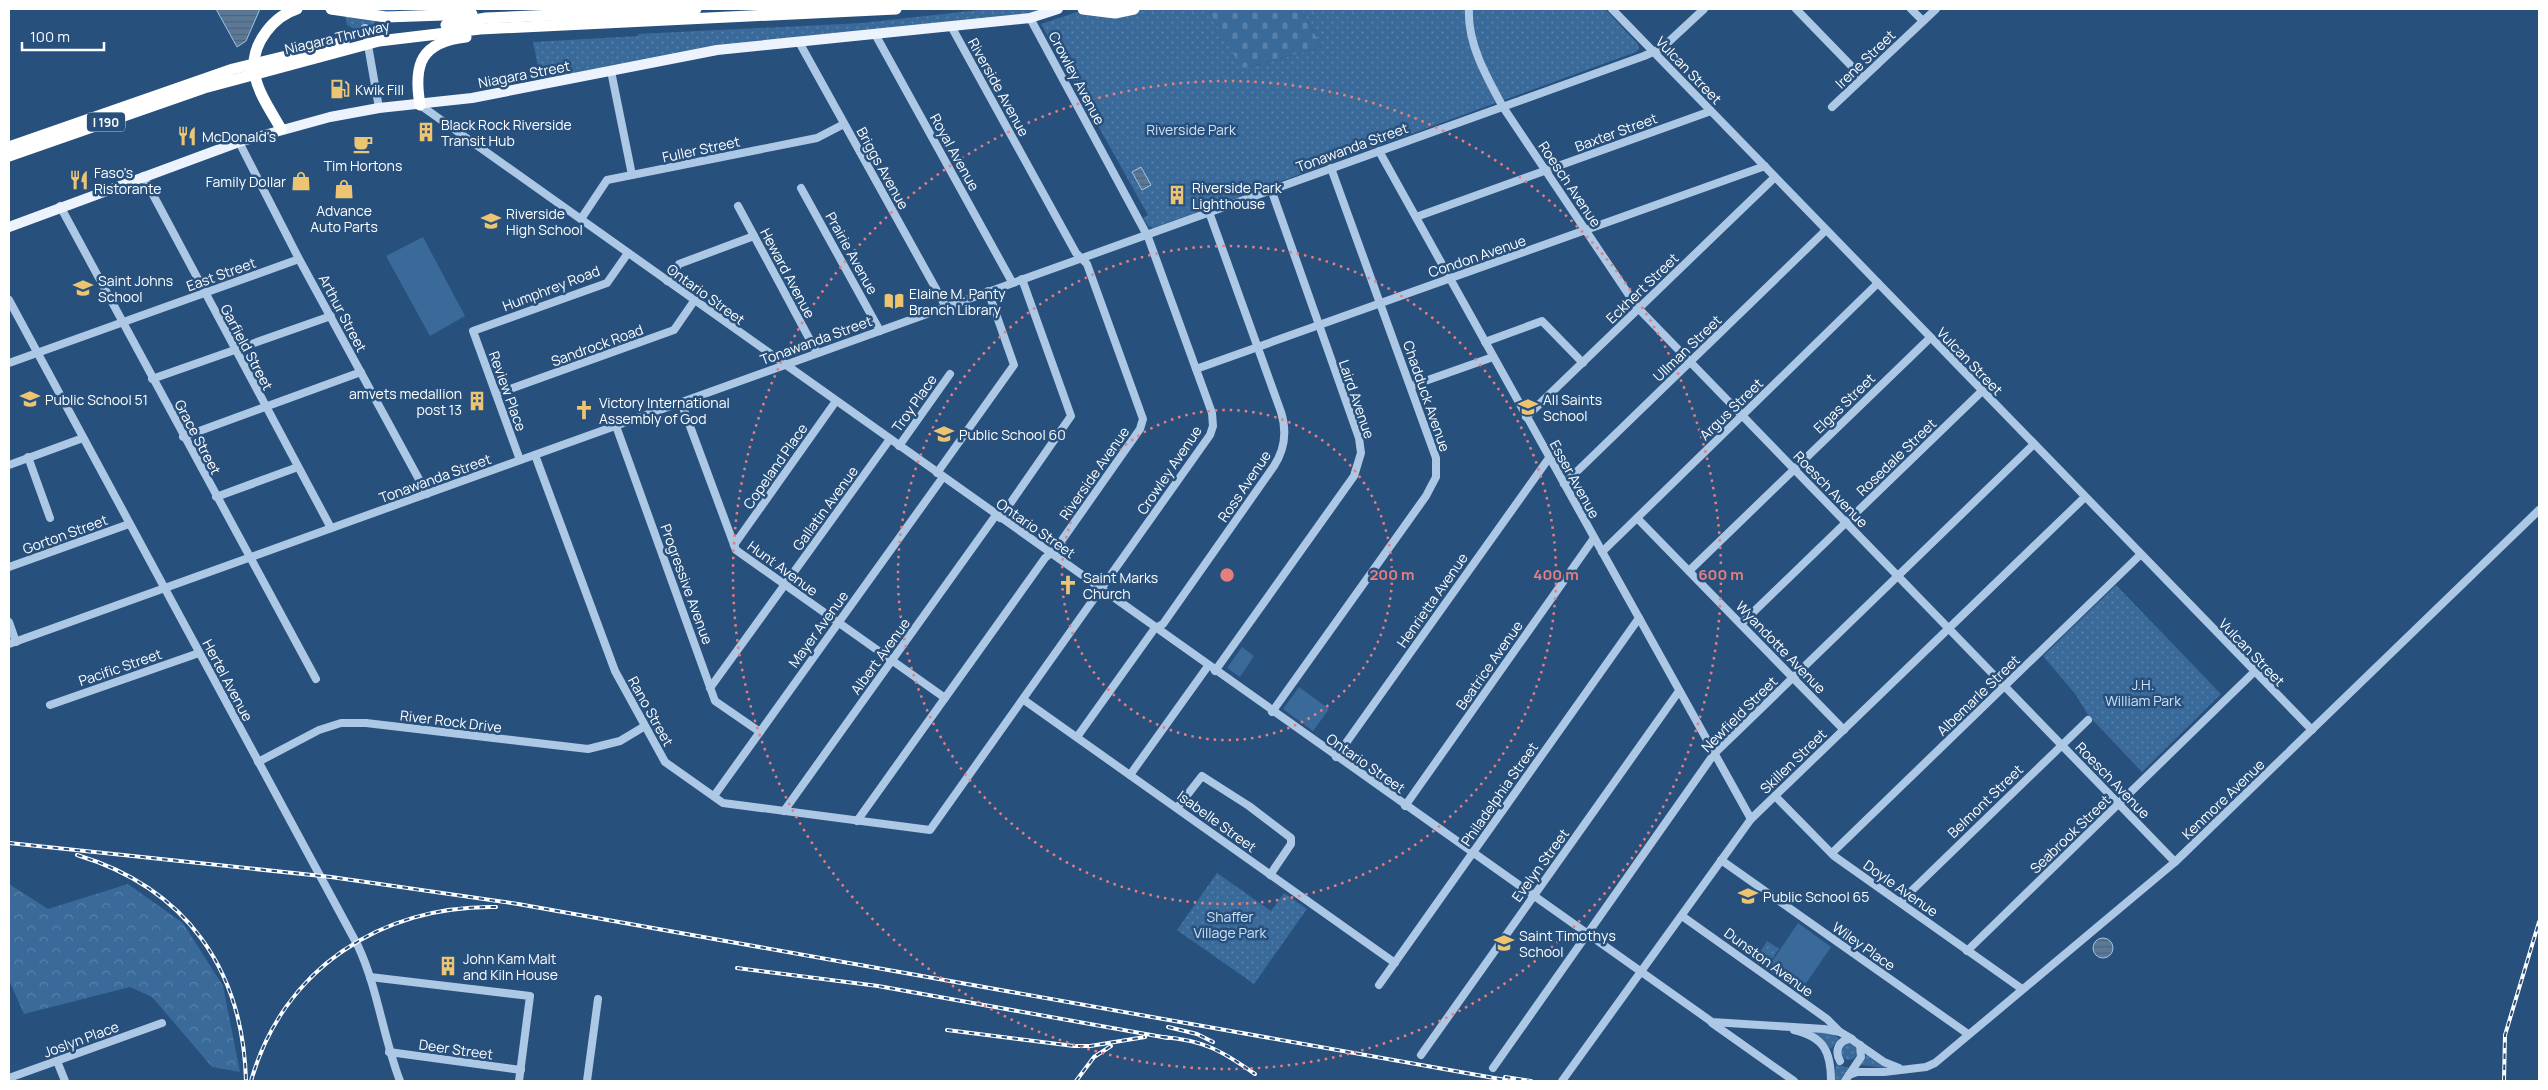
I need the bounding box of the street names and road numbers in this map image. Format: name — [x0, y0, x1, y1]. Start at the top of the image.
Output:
street label: Niagara Thruway — [283, 16, 392, 58]
street label: Irene Street — [1831, 25, 1899, 92]
street label: Crowley Avenue — [1044, 28, 1110, 128]
street label: Vulcan Street — [1652, 32, 1726, 108]
street label: Riverside Avenue — [964, 34, 1034, 140]
street label: Niagara Street — [476, 56, 572, 92]
street label: Baxter Street — [1572, 108, 1660, 156]
street label: Royal Avenue — [926, 110, 984, 194]
road number: I 190 — [87, 112, 125, 132]
street label: Tonawanda Street — [1293, 118, 1411, 176]
street label: Briggs Avenue — [852, 123, 914, 213]
street label: Fuller Street — [660, 131, 742, 167]
street label: Roesch Avenue — [1534, 137, 1606, 231]
street label: Prairie Avenue — [822, 208, 882, 298]
street label: Heward Avenue — [756, 225, 820, 321]
street label: Condon Avenue — [1426, 230, 1528, 282]
street label: Eckhert Street — [1602, 248, 1683, 327]
street label: East Street — [184, 253, 259, 295]
street label: Ontario Street — [663, 259, 749, 329]
street label: Humphrey Road — [500, 261, 602, 315]
street label: Arthur Street — [315, 271, 372, 355]
street label: Garfield Street — [216, 301, 278, 394]
street label: Ullman Street — [1649, 310, 1726, 385]
street label: Tonawanda Street — [757, 311, 875, 369]
street label: Sandrock Road — [548, 320, 646, 370]
street label: Vulcan Street — [1933, 323, 2007, 399]
street label: Chadduck Avenue — [1399, 338, 1455, 454]
street label: Review Place — [485, 348, 531, 434]
street label: Laird Avenue — [1335, 357, 1379, 441]
street label: Elgas Street — [1809, 369, 1879, 437]
street label: Troy Place — [887, 371, 941, 435]
street label: Argus Street — [1695, 374, 1767, 444]
street label: Grace Street — [170, 396, 226, 478]
street label: Rosedale Street — [1852, 414, 1940, 500]
street label: Copeland Place — [738, 419, 812, 513]
street label: Crowley Avenue — [1132, 422, 1206, 518]
street label: Riverside Avenue — [1055, 423, 1133, 523]
street label: Esser Avenue — [1546, 437, 1604, 521]
street label: Ross Avenue — [1213, 447, 1275, 525]
street label: Roesch Avenue — [1790, 447, 1872, 531]
street label: Tonawanda Street — [376, 449, 494, 507]
street label: Gallatin Avenue — [788, 462, 862, 554]
street label: Ontario Street — [993, 494, 1080, 562]
street label: Gorton Street — [20, 510, 110, 558]
street label: Progressive Avenue — [656, 521, 718, 647]
street label: Hunt Avenue — [744, 536, 822, 600]
street label: Henrietta Avenue — [1392, 549, 1472, 651]
street label: Mayer Avenue — [784, 587, 852, 671]
street label: Wyandotte Avenue — [1732, 596, 1830, 698]
street label: Albert Avenue — [846, 614, 914, 698]
street label: Vulcan Street — [2215, 614, 2289, 690]
street label: Beatrice Avenue — [1451, 617, 1527, 713]
street label: Hertel Avenue — [198, 636, 258, 724]
street label: Pacific Street — [76, 644, 165, 690]
street label: Albemarle Street — [1932, 650, 2024, 740]
street label: Newfield Street — [1697, 672, 1781, 756]
street label: Rano Street — [624, 673, 678, 750]
street label: River Rock Drive — [399, 705, 503, 737]
street label: Skillen Street — [1756, 724, 1831, 798]
street label: Ontario Street — [1323, 729, 1410, 797]
street label: Philadelphia Street — [1456, 738, 1542, 850]
street label: Roesch Avenue — [2072, 738, 2154, 822]
street label: Kenmore Avenue — [2178, 755, 2268, 843]
street label: Belmont Street — [1943, 760, 2027, 842]
street label: Isabelle Street — [1174, 786, 1261, 856]
street label: Seabrook Street — [2026, 790, 2115, 877]
street label: Evelyn Street — [1507, 824, 1573, 905]
street label: Doyle Avenue — [1860, 855, 1942, 921]
street label: Wiley Place — [1829, 917, 1899, 975]
street label: Dunston Avenue — [1721, 923, 1817, 1001]
street label: Joslyn Place — [41, 1017, 121, 1061]
street label: Deer Street — [418, 1034, 495, 1064]

